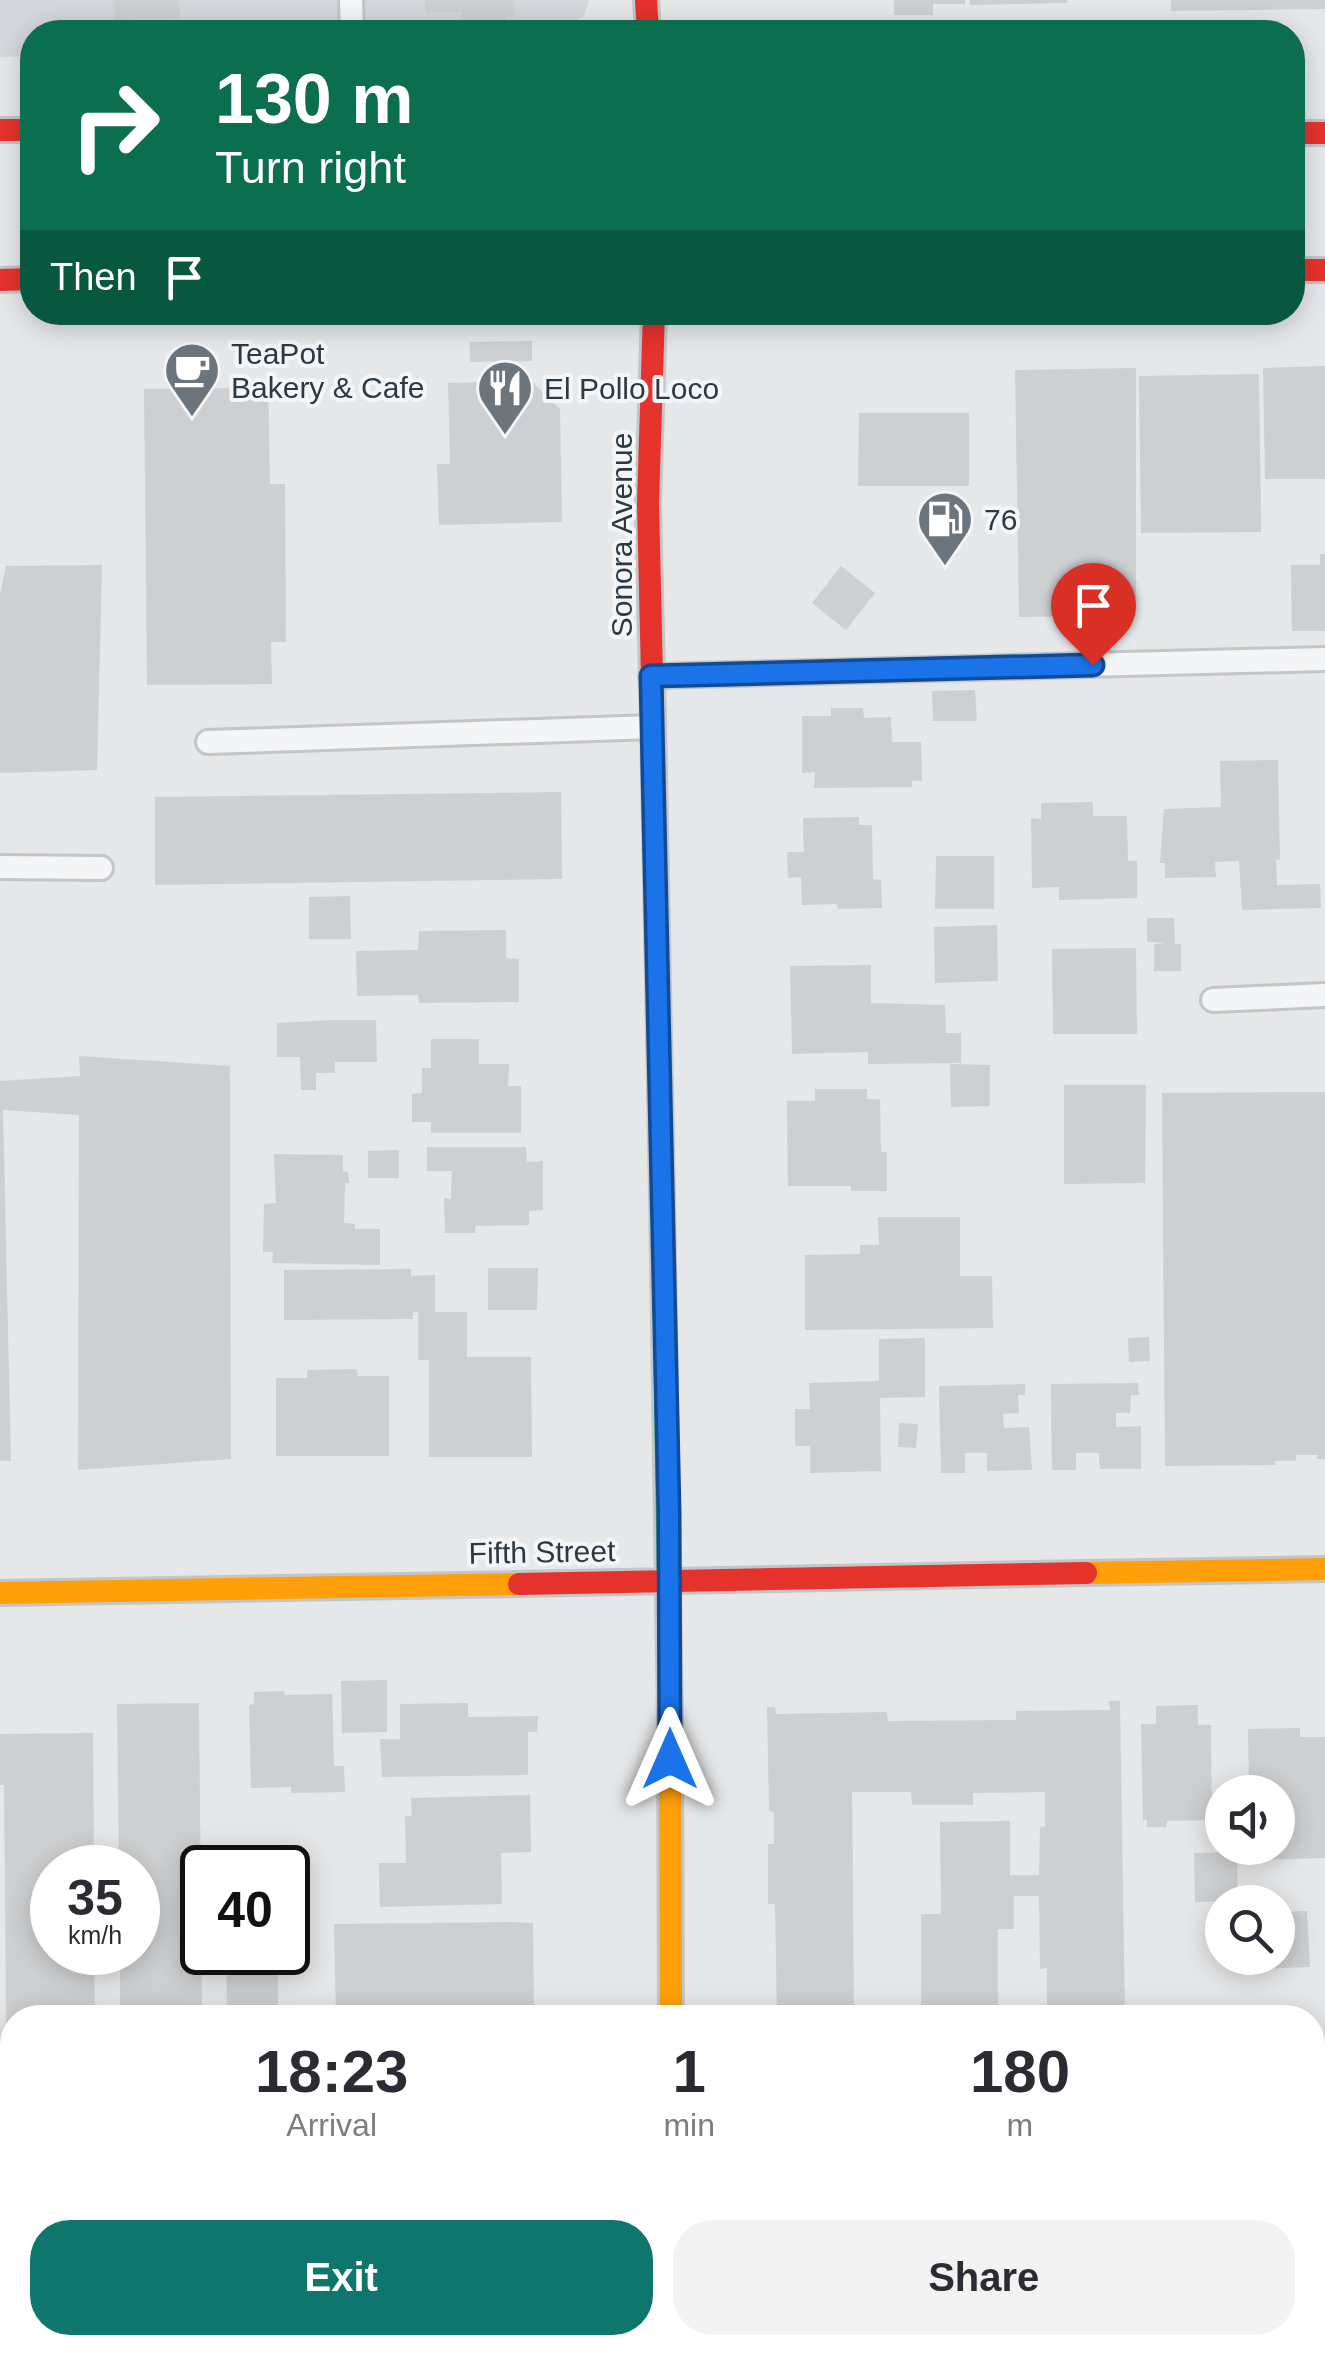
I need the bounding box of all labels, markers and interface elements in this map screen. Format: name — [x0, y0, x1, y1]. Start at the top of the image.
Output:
icon: right — [50, 60, 180, 190]
text: 130 m — [215, 60, 413, 138]
text: Turn right — [215, 142, 406, 193]
icon: arrive — [157, 250, 212, 305]
text: Then — [50, 256, 137, 298]
place label: TeaPot Bakery & Cafe — [231, 337, 424, 404]
cafe icon: TeaPot Bakery & Cafe — [162, 340, 222, 419]
restaurant icon: El Pollo Loco — [475, 358, 535, 437]
place label: El Pollo Loco — [544, 372, 719, 405]
street label: Sonora Avenue — [605, 433, 638, 637]
fuel station icon: 76 — [915, 489, 975, 568]
place label: 76 — [984, 503, 1017, 536]
pin — [1051, 563, 1136, 666]
icon: arrive — [1066, 578, 1121, 633]
street label: Fifth Street — [468, 1534, 616, 1570]
position arrow — [618, 1707, 722, 1811]
map controls — [1205, 1775, 1295, 1975]
button: sound — [1205, 1775, 1295, 1865]
speed limit sign: 40 — [180, 1845, 310, 1975]
text: 35 — [67, 1870, 123, 1926]
button: search — [1205, 1885, 1295, 1975]
text: km/h — [68, 1921, 122, 1949]
text: 18:23 — [255, 2038, 408, 2105]
text: 1 — [672, 2038, 706, 2105]
text: 180 — [970, 2038, 1070, 2105]
text: Arrival — [286, 2107, 377, 2143]
text: min — [663, 2107, 715, 2143]
text: m — [1007, 2107, 1033, 2143]
button: Exit — [30, 2220, 653, 2335]
button: Share — [673, 2220, 1295, 2335]

